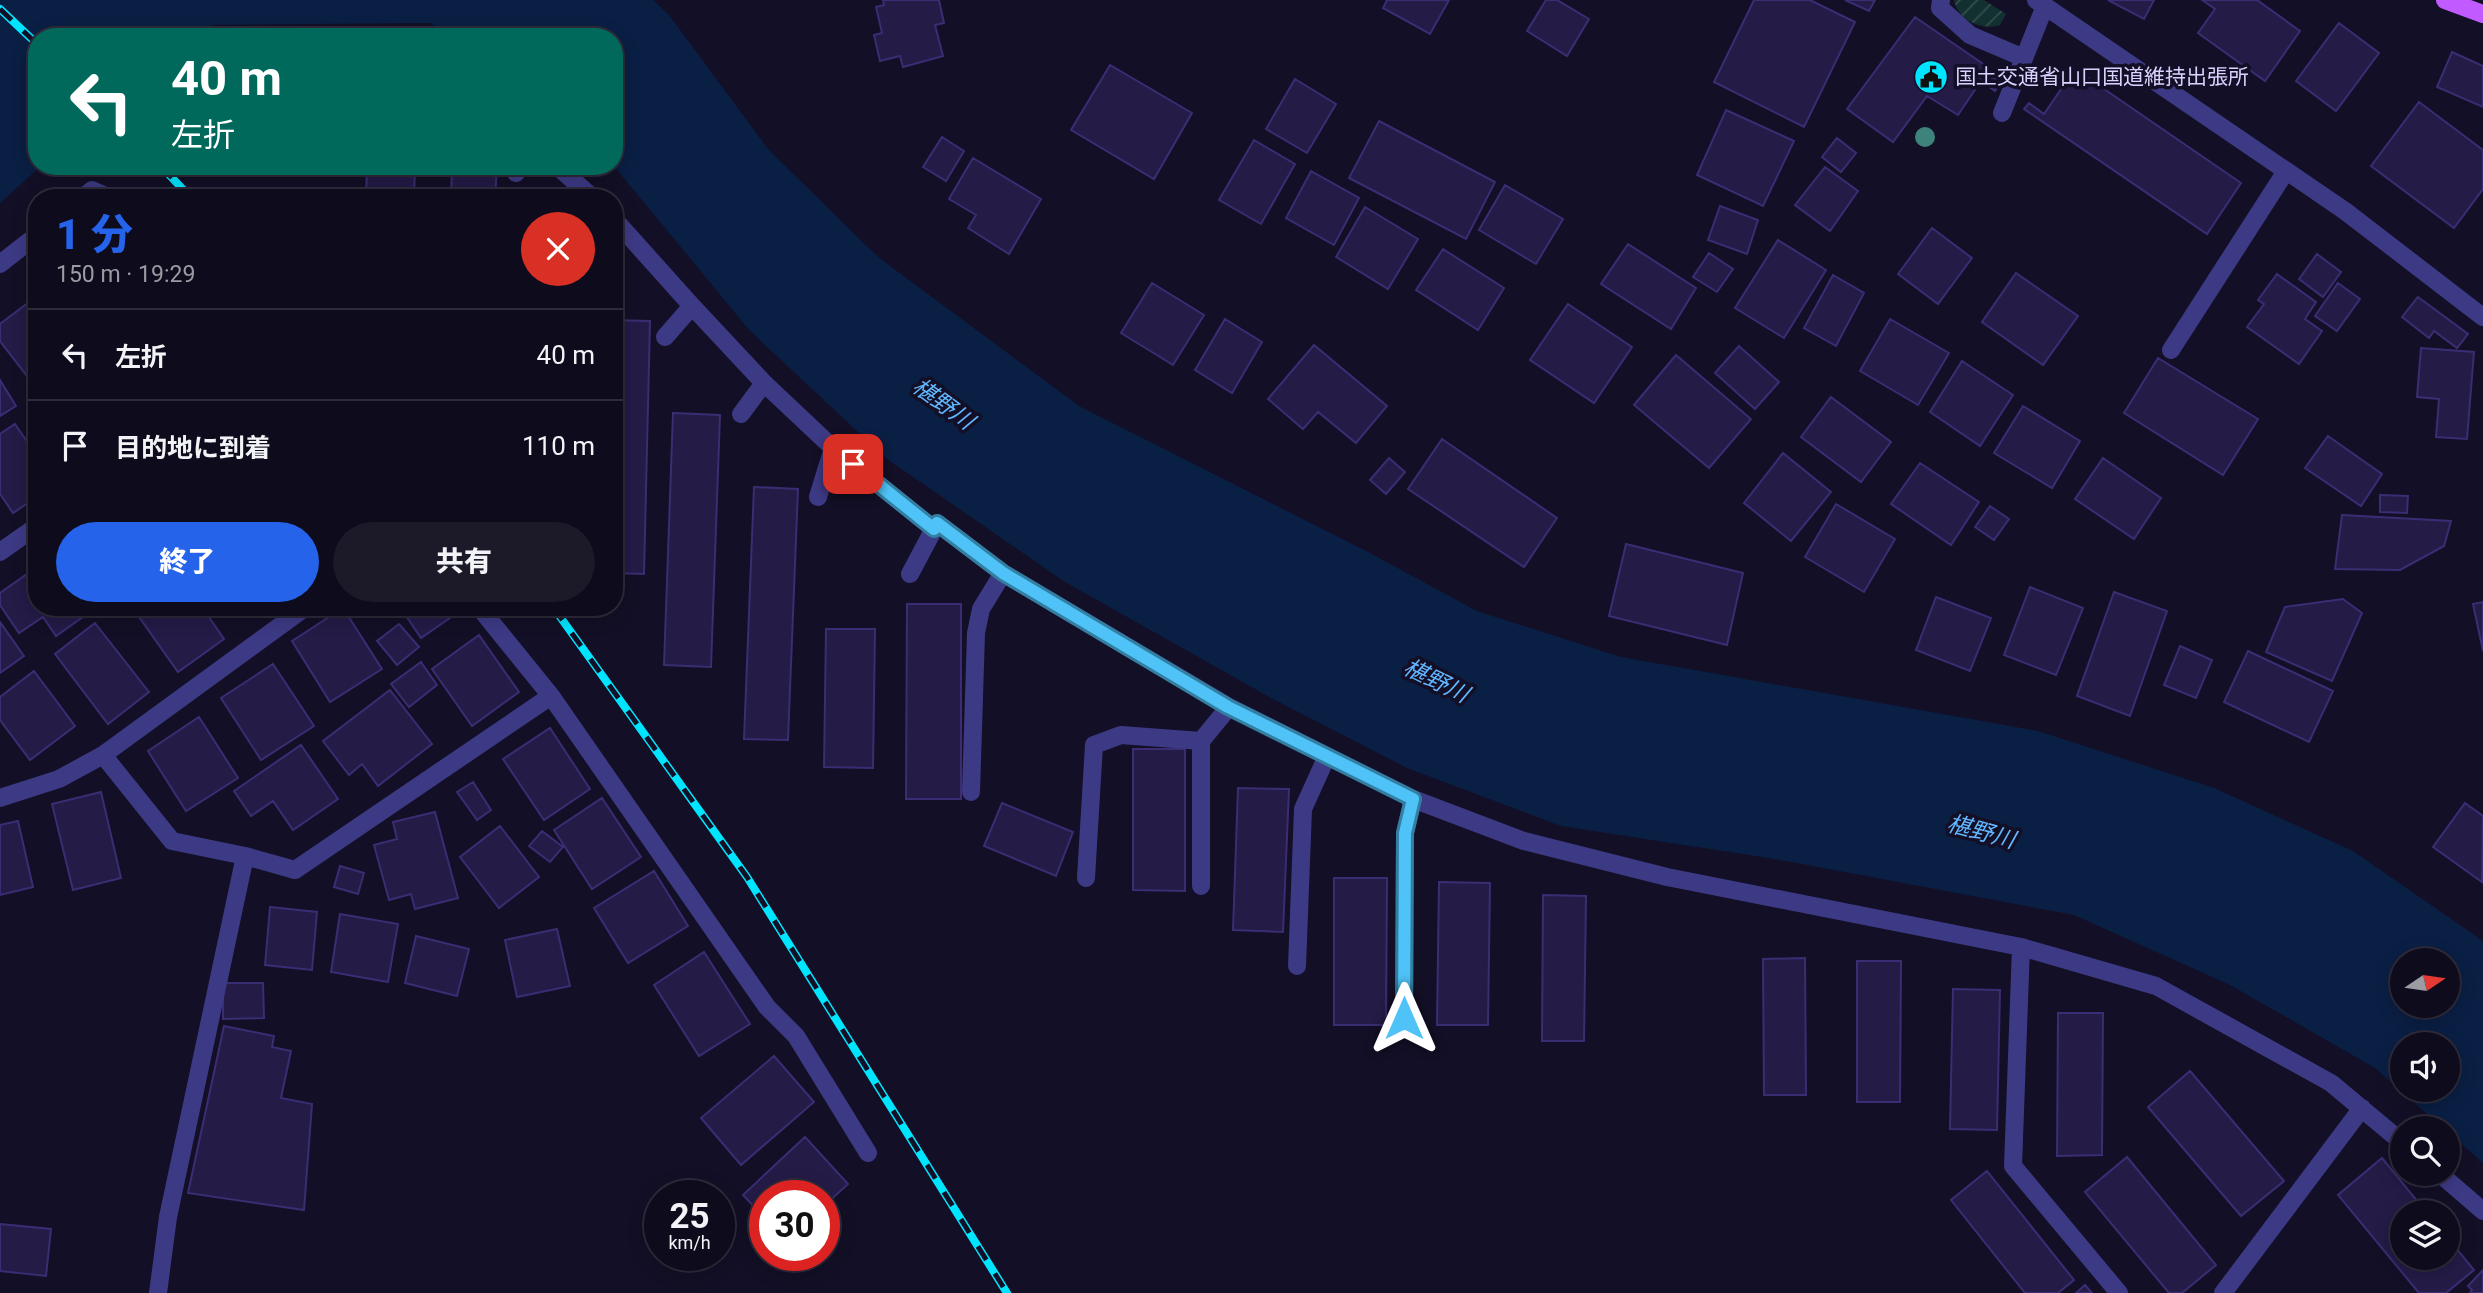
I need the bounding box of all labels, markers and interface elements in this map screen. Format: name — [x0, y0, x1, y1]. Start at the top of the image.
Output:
text: 40 m — [171, 50, 282, 107]
icon: left — [56, 56, 147, 147]
public building icon: 国土交通省山口国道維持出張所 — [1912, 58, 1950, 96]
place label: 国土交通省山口国道維持出張所 — [1955, 65, 2249, 89]
text: 左折 — [171, 116, 235, 154]
text: 1 分 — [56, 210, 133, 259]
button: close — [521, 212, 595, 286]
text: 150 m · 19:29 — [56, 261, 195, 288]
icon: left — [56, 336, 94, 374]
text: 40 m — [537, 340, 595, 370]
text: 左折 — [115, 342, 167, 372]
water label: 椹野川 — [907, 373, 981, 437]
icon: arrive — [56, 427, 94, 465]
text: 110 m — [522, 431, 595, 461]
text: 目的地に到着 — [115, 433, 271, 463]
pin — [823, 434, 883, 494]
icon: arrive — [834, 445, 872, 483]
button: 終了 — [56, 522, 319, 602]
button: 共有 — [333, 522, 595, 602]
water label: 椹野川 — [1399, 654, 1476, 710]
water label: 椹野川 — [1944, 810, 2021, 855]
north arrow — [2390, 948, 2460, 1018]
map controls — [2390, 948, 2460, 1270]
position arrow — [1367, 981, 1441, 1055]
button: sound — [2390, 1032, 2460, 1102]
button: search — [2390, 1116, 2460, 1186]
speed limit sign: 30 — [749, 1180, 840, 1271]
text: 25 — [669, 1196, 710, 1237]
button: layers — [2390, 1200, 2460, 1270]
text: km/h — [668, 1232, 711, 1253]

